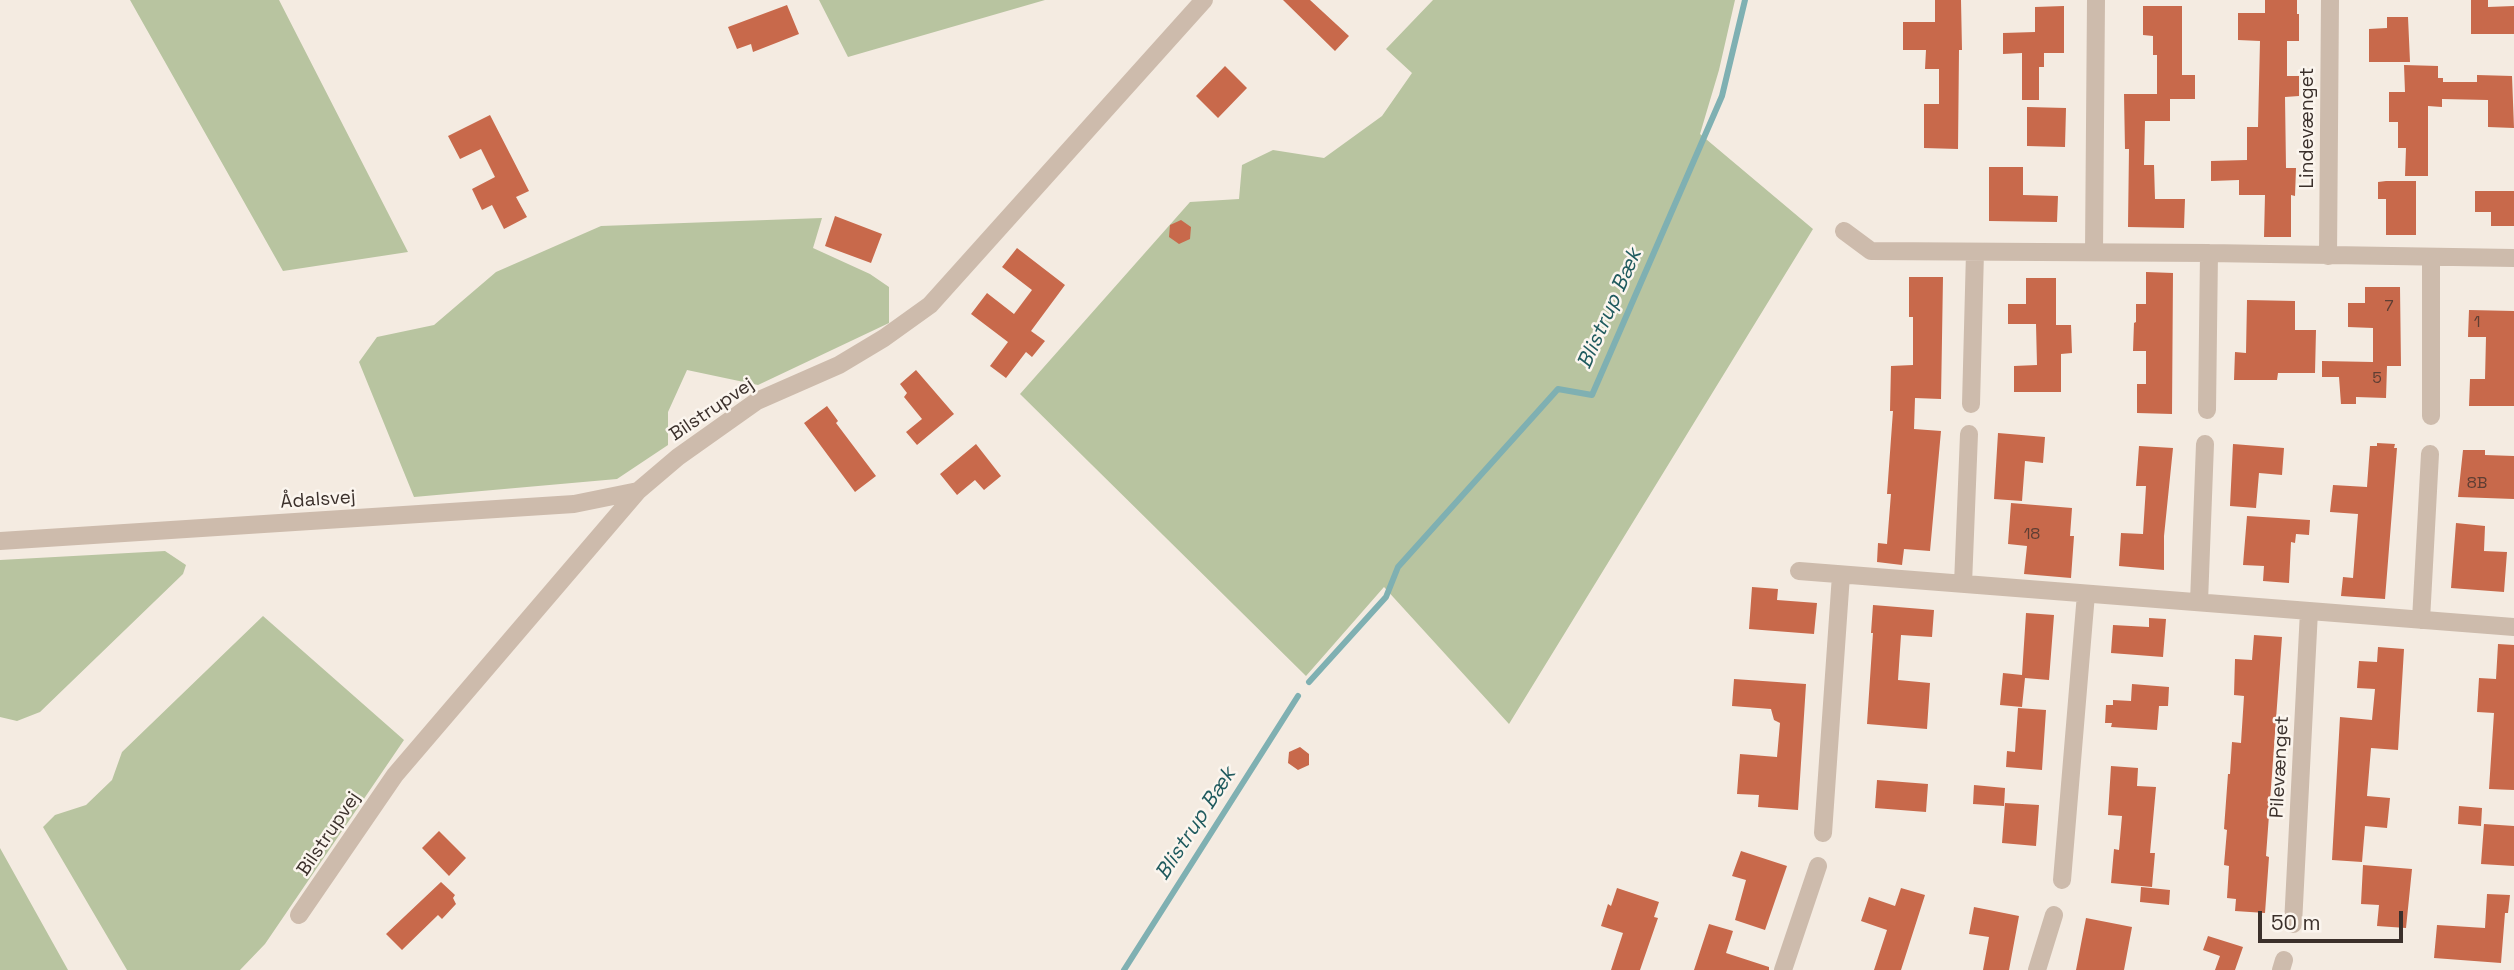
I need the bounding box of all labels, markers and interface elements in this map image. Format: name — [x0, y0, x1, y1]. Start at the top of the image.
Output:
street label: Lindevænget — [2297, 68, 2319, 188]
water label: Blistrup Bæk — [1572, 245, 1648, 373]
house number: 7 — [2384, 297, 2394, 317]
house number: 1 — [2474, 313, 2480, 333]
house number: 5 — [2372, 369, 2382, 389]
street label: Bilstrupvej — [665, 373, 759, 447]
house number: 8B — [2467, 474, 2487, 494]
street label: Ådalsvej — [280, 486, 356, 514]
house number: 18 — [2024, 525, 2040, 545]
street label: Pilevænget — [2266, 715, 2294, 819]
water label: Blistrup Bæk — [1150, 763, 1242, 885]
street label: Bilstrupvej — [292, 787, 366, 881]
scale bar — [2262, 897, 2407, 941]
text: 50 m — [2271, 909, 2321, 936]

